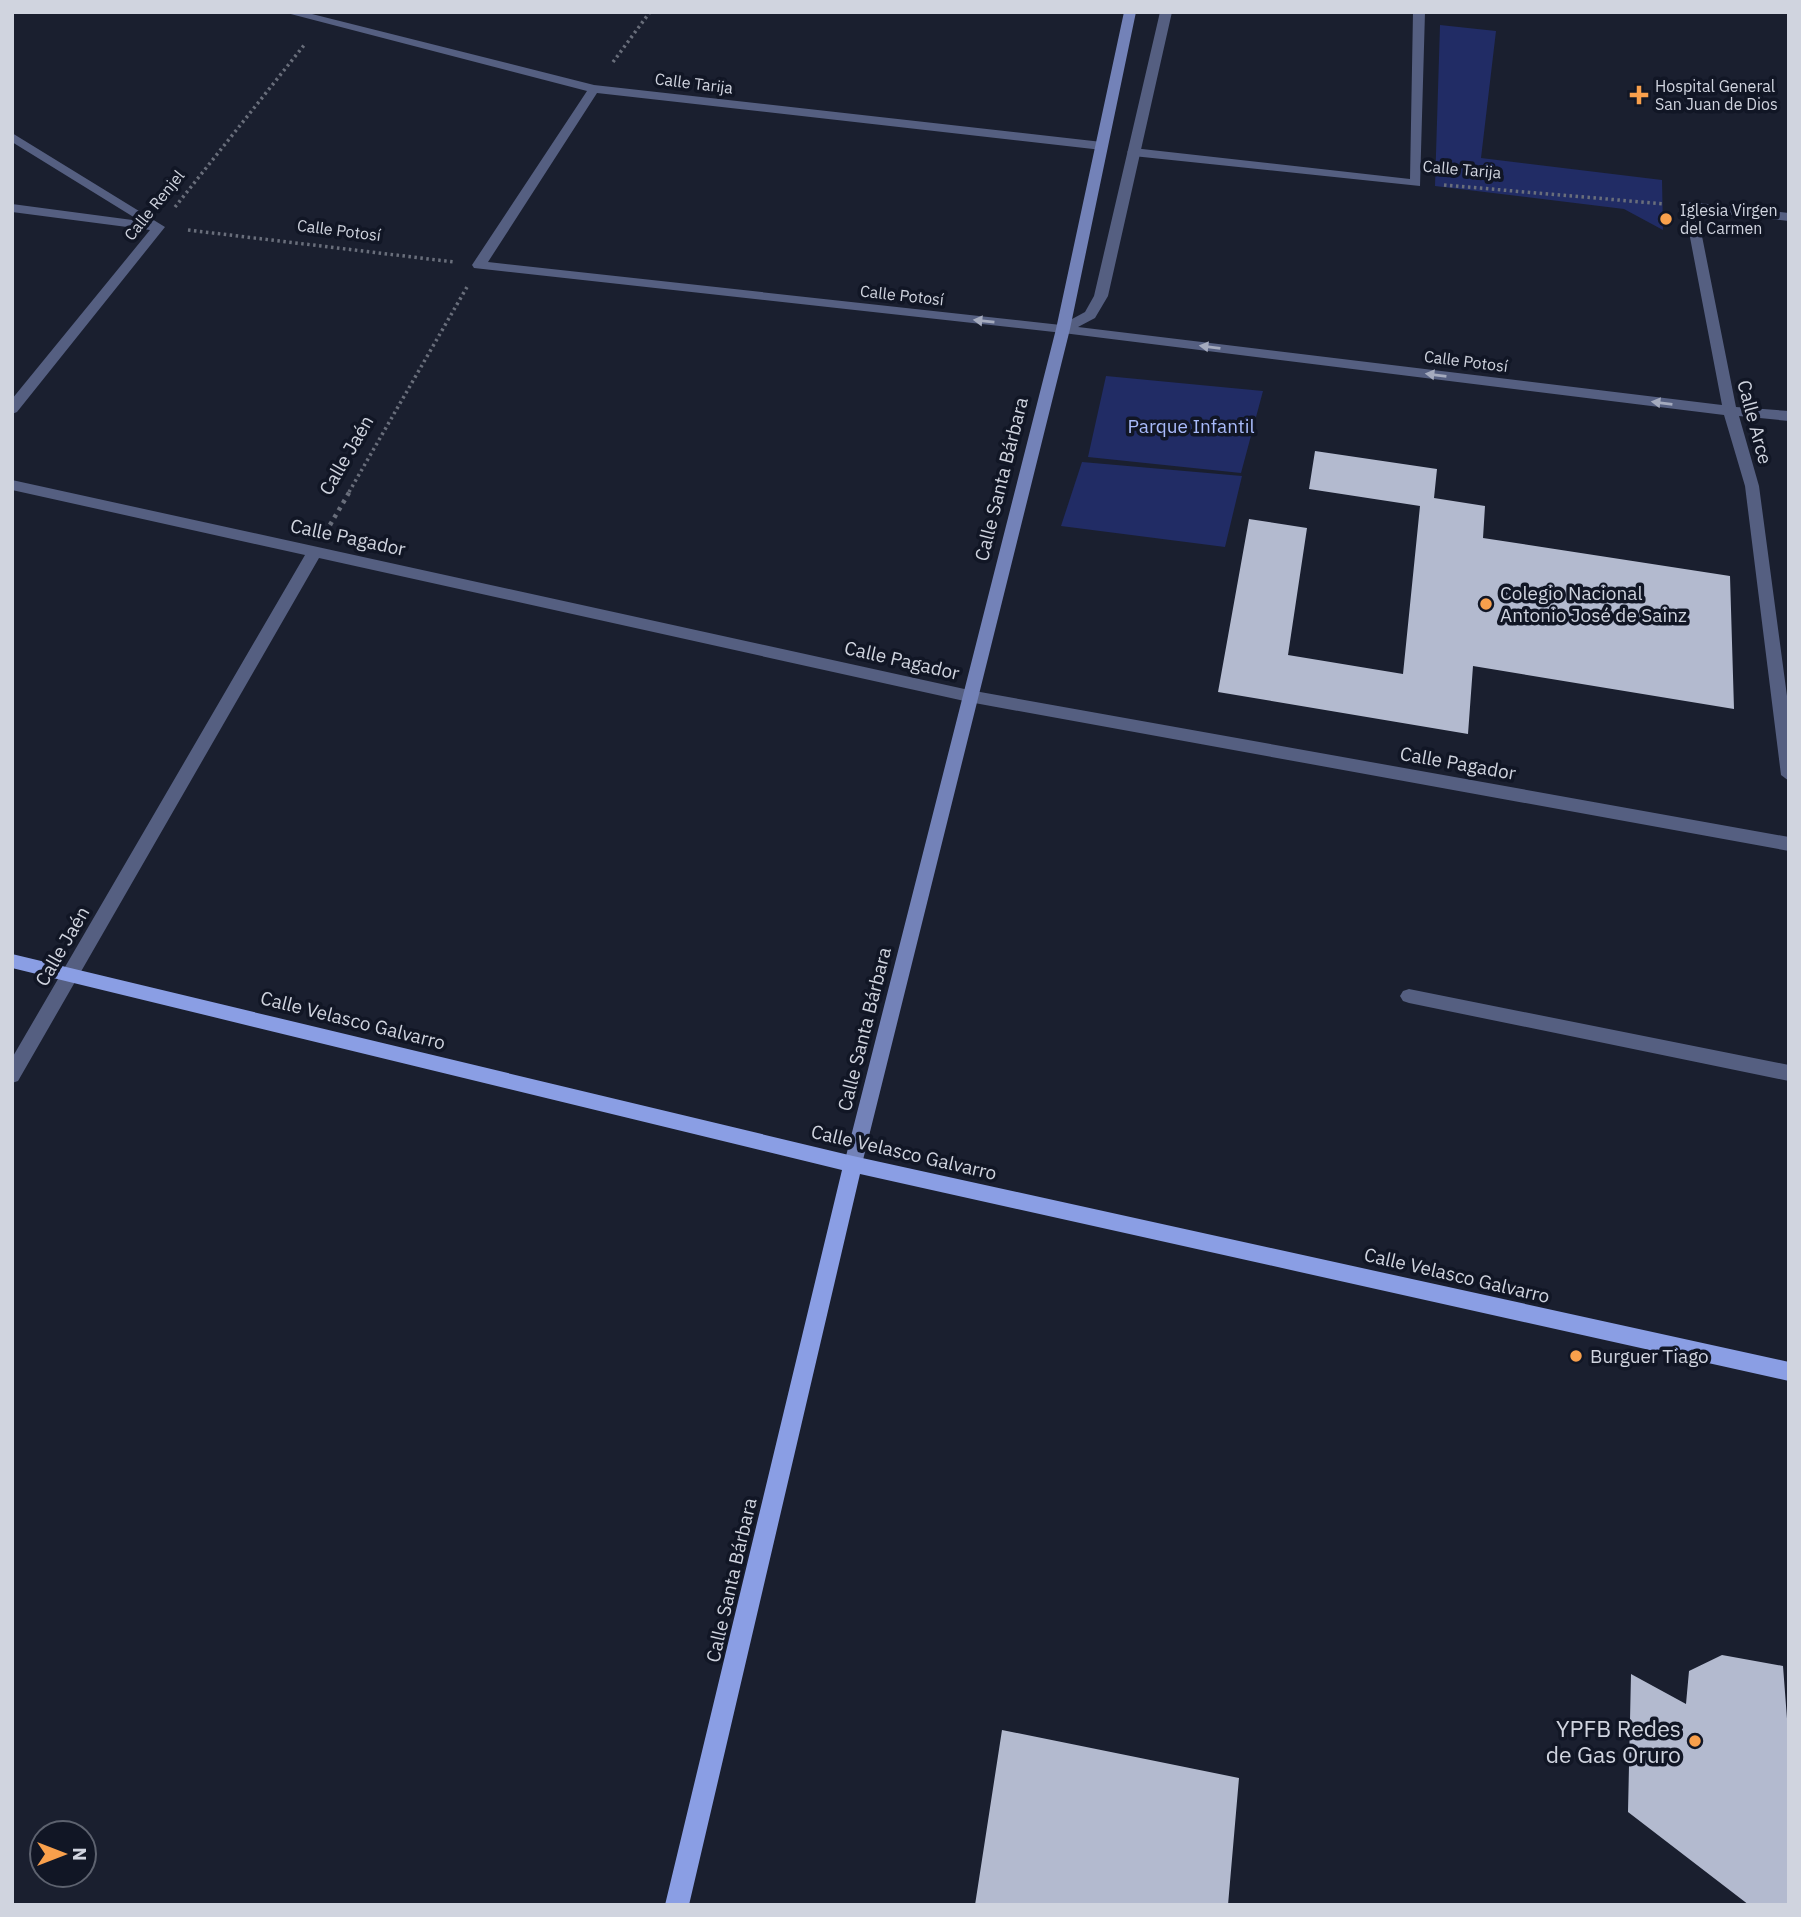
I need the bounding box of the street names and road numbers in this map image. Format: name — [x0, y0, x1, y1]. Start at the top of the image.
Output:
street label: Calle Tarija — [654, 68, 735, 98]
street label: Calle Tarija — [1422, 156, 1503, 182]
street label: Calle Renjel — [120, 166, 188, 244]
street label: Calle Potosí — [296, 215, 382, 245]
street label: Calle Potosí — [859, 281, 945, 309]
street label: Calle Potosí — [1423, 346, 1509, 376]
street label: Calle Arce — [1732, 377, 1778, 467]
street label: Calle Santa Bárbara — [969, 395, 1033, 563]
street label: Calle Jaén — [314, 411, 378, 499]
street label: Calle Pagador — [288, 513, 408, 561]
street label: Calle Pagador — [842, 635, 962, 685]
street label: Calle Pagador — [1398, 741, 1518, 785]
street label: Calle Jaén — [30, 902, 94, 990]
street label: Calle Santa Bárbara — [832, 945, 896, 1113]
street label: Calle Velasco Galvarro — [258, 985, 448, 1055]
street label: Calle Velasco Galvarro — [809, 1119, 999, 1185]
street label: Calle Velasco Galvarro — [1362, 1242, 1552, 1308]
street label: Calle Santa Bárbara — [700, 1495, 762, 1665]

